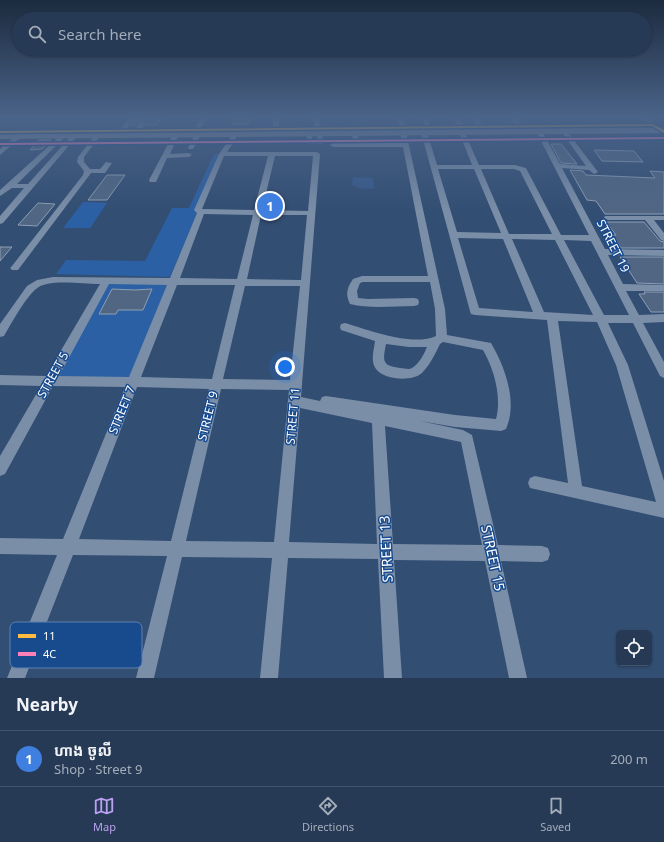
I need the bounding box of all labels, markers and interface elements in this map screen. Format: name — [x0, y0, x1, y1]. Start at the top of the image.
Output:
search box — [12, 12, 652, 56]
icon: search — [26, 23, 48, 45]
text: Search here — [58, 24, 141, 44]
pin: 1 — [257, 191, 283, 221]
street label: STREET 19 — [593, 216, 634, 275]
street label: STREET 5 — [33, 348, 72, 401]
your location — [275, 357, 295, 377]
street label: STREET 7 — [104, 383, 139, 437]
street label: STREET 11 — [282, 387, 303, 445]
street label: STREET 9 — [193, 389, 222, 443]
street label: STREET 13 — [374, 515, 397, 583]
street label: STREET 15 — [477, 523, 510, 593]
legend — [10, 622, 142, 668]
text: 11 — [43, 628, 56, 643]
map controls — [616, 630, 652, 666]
button: locate — [616, 630, 652, 666]
text: 4C — [43, 646, 56, 661]
text: Nearby — [16, 693, 78, 716]
text: ហាង ចូលី — [54, 740, 112, 760]
text: 1 — [25, 750, 33, 768]
text: 200 m — [610, 750, 648, 768]
text: Shop · Street 9 — [54, 760, 142, 778]
tab: Map — [93, 795, 116, 834]
tab: Directions — [302, 795, 354, 834]
tab: Saved — [540, 795, 571, 834]

